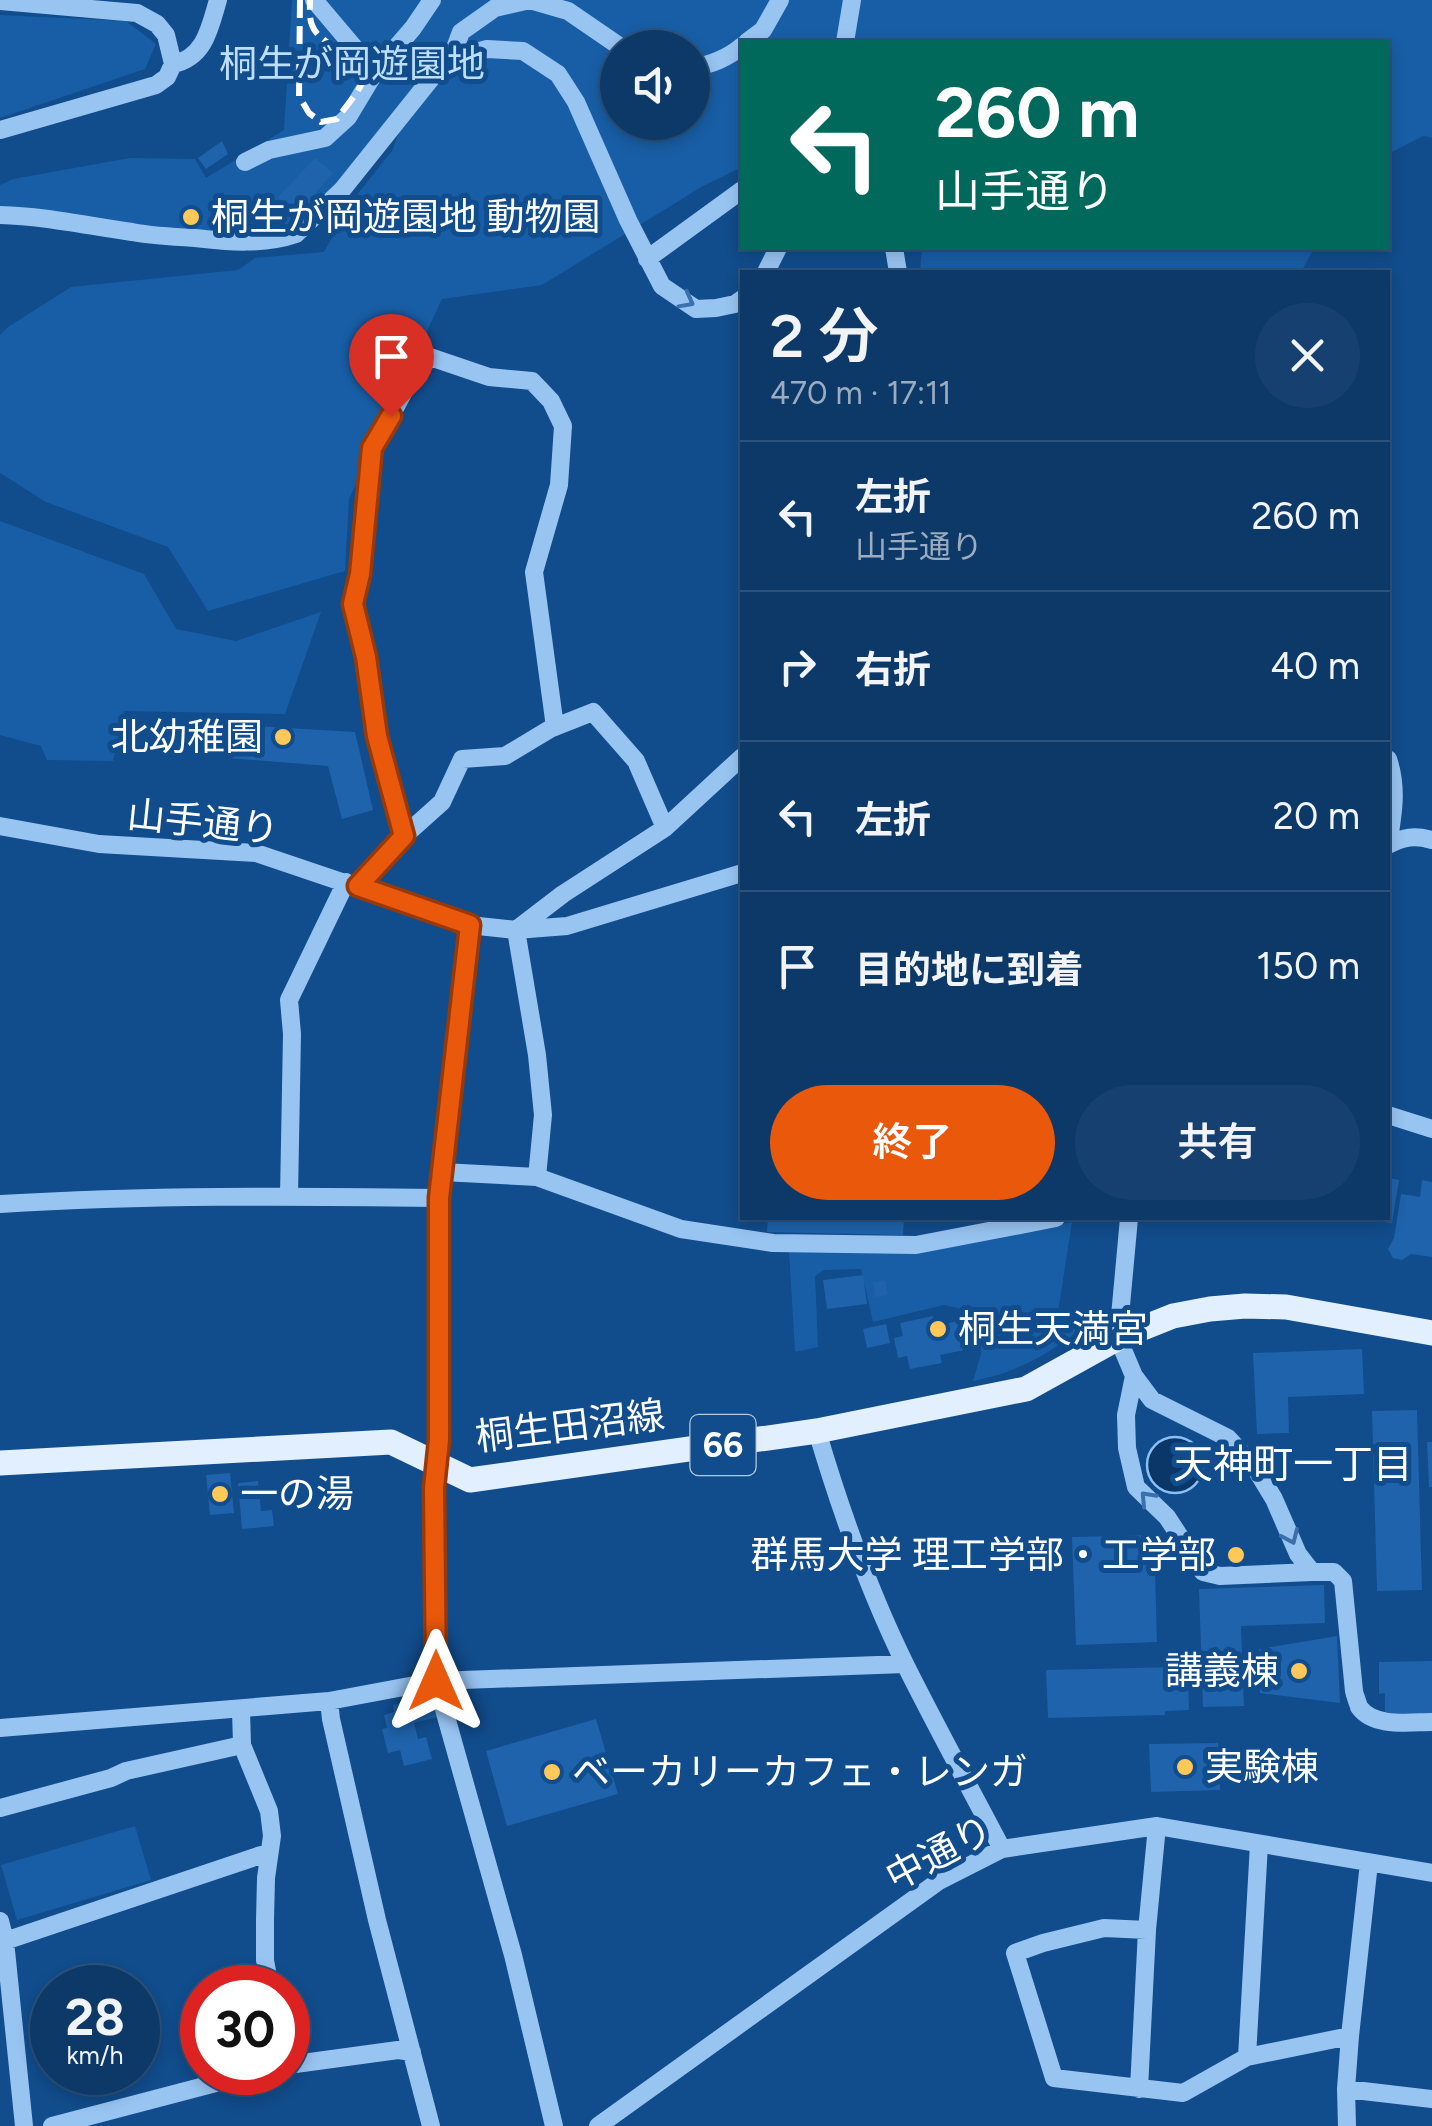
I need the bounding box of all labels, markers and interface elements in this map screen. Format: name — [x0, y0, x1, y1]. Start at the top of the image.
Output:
map controls — [600, 30, 710, 140]
button: sound — [600, 30, 710, 140]
park label: 桐生が岡遊園地 — [219, 41, 485, 87]
text: 260 m — [935, 70, 1139, 155]
icon: left — [770, 80, 900, 210]
text: 山手通り — [935, 164, 1115, 218]
place label: 桐生が岡遊園地 動物園 — [211, 194, 600, 240]
marker: 桐生が岡遊園地 動物園 — [180, 206, 202, 228]
one-way arrow — [676, 289, 695, 308]
text: 2 分 — [770, 300, 879, 372]
button: close — [1255, 303, 1360, 408]
pin — [349, 314, 434, 417]
icon: arrive — [364, 329, 419, 384]
text: 470 m · 17:11 — [770, 374, 952, 412]
text: 左折 — [855, 474, 931, 520]
icon: left — [770, 489, 825, 544]
text: 260 m — [1251, 493, 1360, 539]
text: 山手通り — [855, 528, 983, 566]
icon: right — [770, 639, 825, 694]
text: 40 m — [1270, 643, 1360, 689]
text: 右折 — [855, 647, 931, 693]
place label: 北幼稚園 — [111, 714, 263, 760]
marker: 北幼稚園 — [272, 726, 294, 748]
icon: left — [770, 789, 825, 844]
street label: 山手通り — [125, 791, 281, 853]
text: 20 m — [1273, 793, 1360, 839]
text: 左折 — [855, 797, 931, 843]
icon: arrive — [770, 939, 825, 994]
text: 150 m — [1256, 943, 1360, 989]
text: 目的地に到着 — [855, 947, 1083, 993]
button: 終了 — [770, 1085, 1055, 1200]
button: 共有 — [1075, 1085, 1360, 1200]
place label: 桐生天満宮 — [958, 1306, 1148, 1352]
marker: 桐生天満宮 — [927, 1318, 949, 1340]
street label: 桐生田沼線 — [473, 1392, 667, 1460]
road number: 66 — [690, 1415, 756, 1475]
district label: 天神町一丁目 — [1173, 1440, 1413, 1488]
place label: 一の湯 — [240, 1471, 354, 1517]
marker: 一の湯 — [209, 1483, 231, 1505]
one-way arrow — [1141, 1491, 1159, 1510]
one-way arrow — [1278, 1526, 1298, 1544]
place label: 群馬大学 理工学部・工学部 — [751, 1532, 1216, 1578]
marker: 群馬大学 理工学部・工学部 — [1225, 1544, 1247, 1566]
position arrow — [384, 1629, 488, 1733]
place label: 講義棟 — [1165, 1648, 1279, 1694]
marker: 講義棟 — [1288, 1660, 1310, 1682]
place label: 実験棟 — [1205, 1744, 1319, 1790]
place label: ベーカリーカフェ・レンガ — [572, 1749, 1028, 1795]
marker: 実験棟 — [1174, 1756, 1196, 1778]
marker: ベーカリーカフェ・レンガ — [541, 1761, 563, 1783]
street label: 中通り — [878, 1806, 1000, 1900]
speed limit sign: 30 — [180, 1965, 310, 2095]
text: 28 — [65, 1987, 125, 2048]
text: km/h — [66, 2040, 124, 2070]

